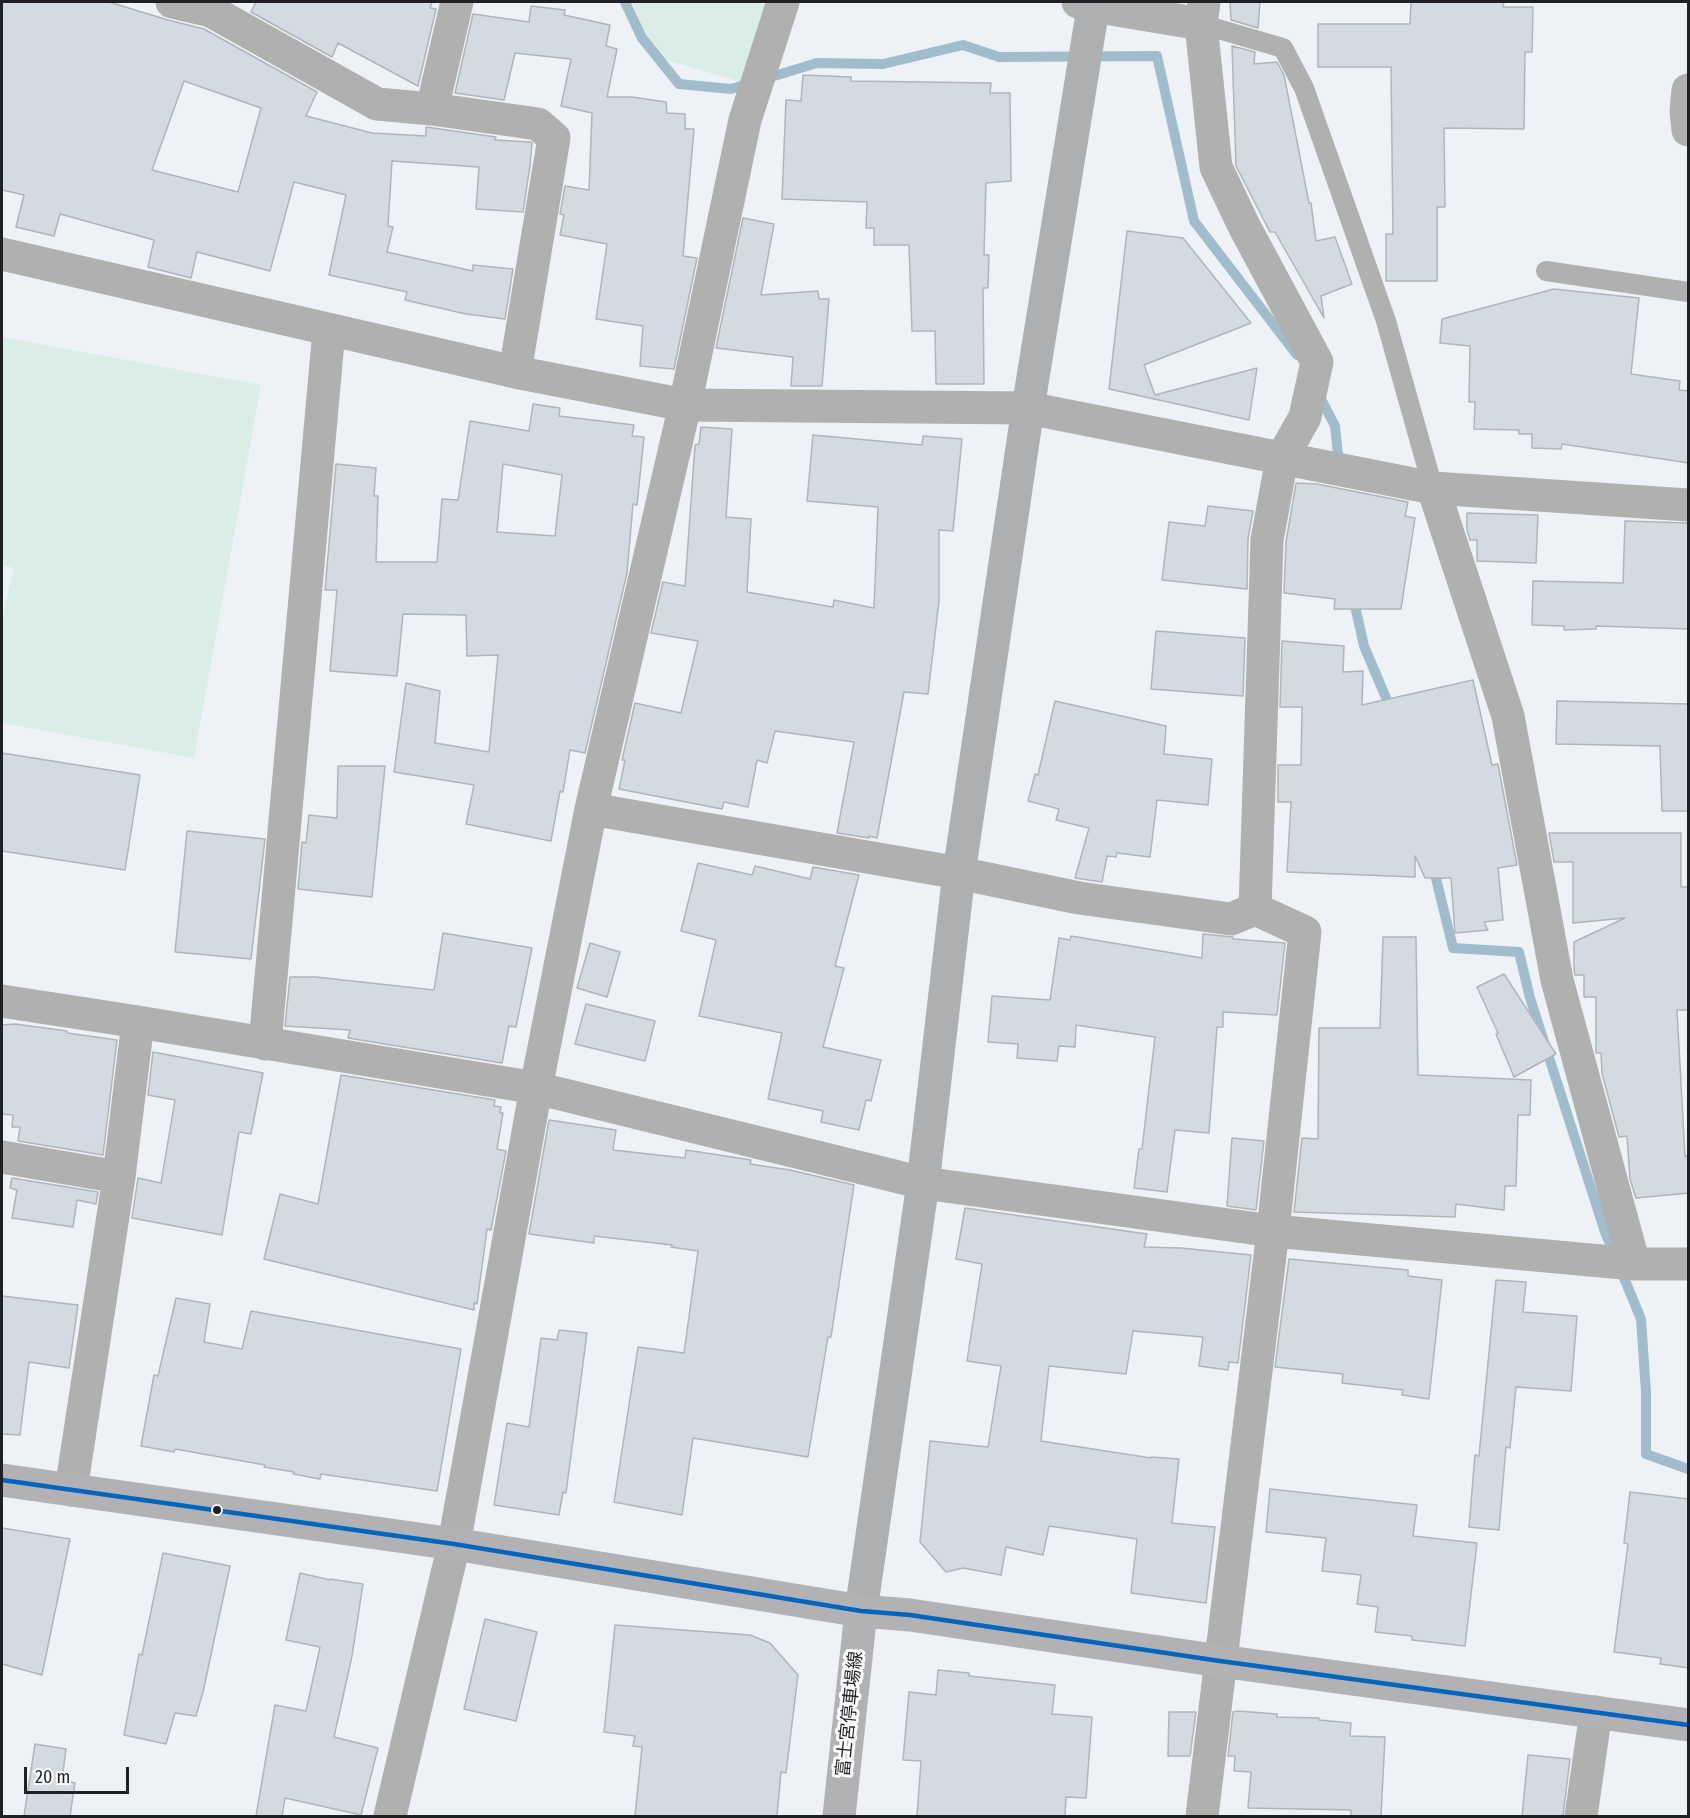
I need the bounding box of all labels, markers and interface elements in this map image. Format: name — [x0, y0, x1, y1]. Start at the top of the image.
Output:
unlabelled marker — [211, 1504, 223, 1516]
street label: 富士宮停車場線 — [833, 1650, 867, 1778]
scale bar — [27, 1755, 132, 1793]
text: 20 m — [35, 1766, 70, 1788]

